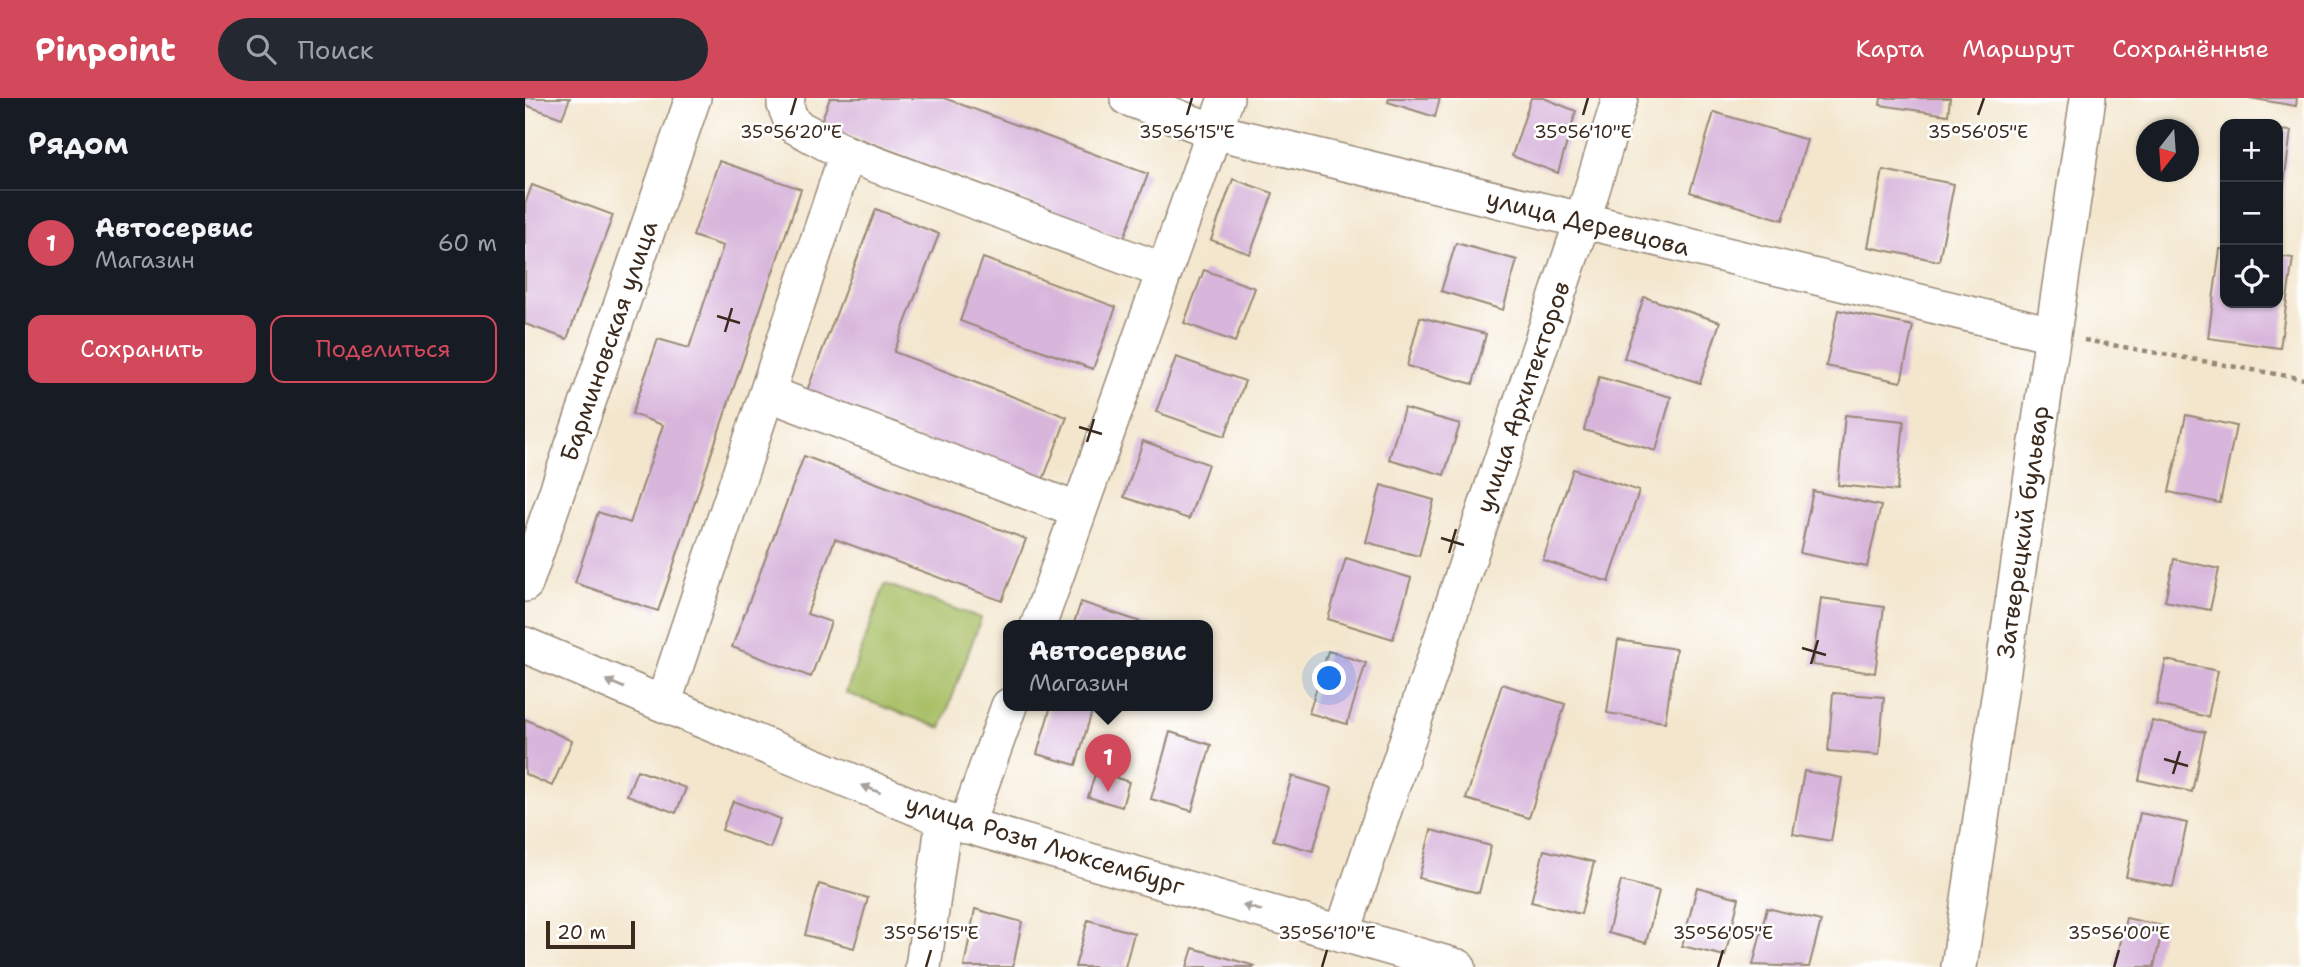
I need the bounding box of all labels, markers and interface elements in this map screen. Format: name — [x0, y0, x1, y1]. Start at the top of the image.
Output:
search box — [218, 18, 708, 81]
text: Pinpoint — [35, 27, 176, 72]
icon: search — [242, 30, 280, 68]
text: Поиск — [298, 32, 374, 67]
text: Карта — [1856, 33, 1924, 65]
text: Маршрут — [1962, 33, 2074, 65]
text: Сохранённые — [2112, 33, 2269, 65]
north arrow — [2136, 119, 2199, 182]
map controls — [2220, 119, 2283, 308]
button: + — [2220, 119, 2283, 182]
text: 35°56'20"E — [740, 120, 842, 144]
text: 35°56'15"E — [1139, 120, 1235, 144]
text: 35°56'10"E — [1534, 120, 1632, 144]
text: 35°56'05"E — [1928, 120, 2028, 144]
text: Рядом — [28, 123, 128, 164]
street label: улица Деревцова — [1483, 182, 1693, 264]
button: − — [2220, 182, 2283, 245]
text: Автосервис — [95, 210, 253, 245]
street label: Барминовская улица — [553, 216, 665, 466]
text: 1 — [46, 228, 56, 258]
text: 60 m — [438, 228, 497, 258]
text: Магазин — [95, 245, 195, 275]
button: locate — [2220, 245, 2283, 308]
street label: улица Архитекторов — [1468, 277, 1578, 517]
button: Сохранить — [28, 315, 256, 383]
button: Поделиться — [270, 315, 497, 383]
street label: Затверецкий бульвар — [1989, 404, 2057, 660]
popup — [1003, 620, 1213, 711]
text: Автосервис — [1029, 633, 1187, 668]
your location — [1312, 661, 1346, 695]
text: Магазин — [1029, 668, 1129, 698]
one-way arrow — [605, 678, 626, 689]
pin: 1 — [1085, 734, 1131, 792]
one-way arrow — [861, 783, 881, 795]
street label: улица Розы Люксембург — [902, 787, 1189, 903]
one-way arrow — [1241, 902, 1262, 912]
scale bar — [546, 918, 635, 950]
text: 20 m — [557, 920, 606, 945]
text: 35°56'15"E — [883, 921, 979, 945]
text: 35°56'10"E — [1278, 921, 1376, 945]
text: 35°56'05"E — [1673, 921, 1773, 945]
text: 35°56'00"E — [2068, 921, 2170, 945]

